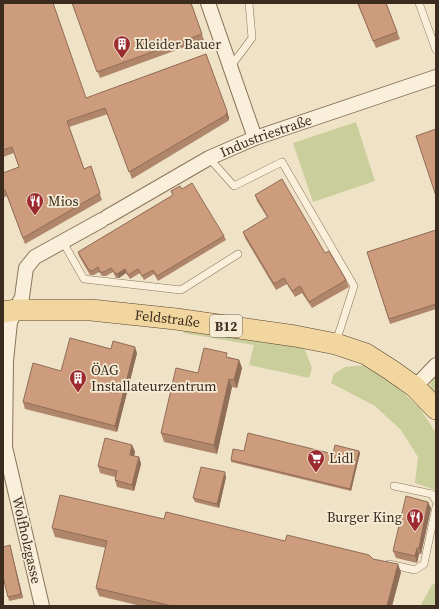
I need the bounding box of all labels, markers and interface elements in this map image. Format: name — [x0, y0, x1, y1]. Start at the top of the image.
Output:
building icon: Kleider Bauer — [112, 34, 132, 59]
place label: Kleider Bauer — [135, 34, 221, 54]
street label: Industriestraße — [217, 110, 314, 162]
restaurant icon: Mios — [25, 191, 45, 216]
place label: Mios — [48, 191, 79, 211]
street label: Feldstraße — [134, 305, 201, 332]
road number: B12 — [210, 315, 242, 337]
place label: ÖAG Installateurzentrum — [91, 360, 217, 396]
building icon: ÖAG Installateurzentrum — [68, 368, 88, 393]
supermarket icon: Lidl — [306, 448, 326, 473]
place label: Lidl — [329, 448, 354, 468]
street label: Wolfholzgasse — [7, 494, 47, 586]
place label: Burger King — [327, 507, 402, 527]
restaurant icon: Burger King — [405, 507, 425, 532]

